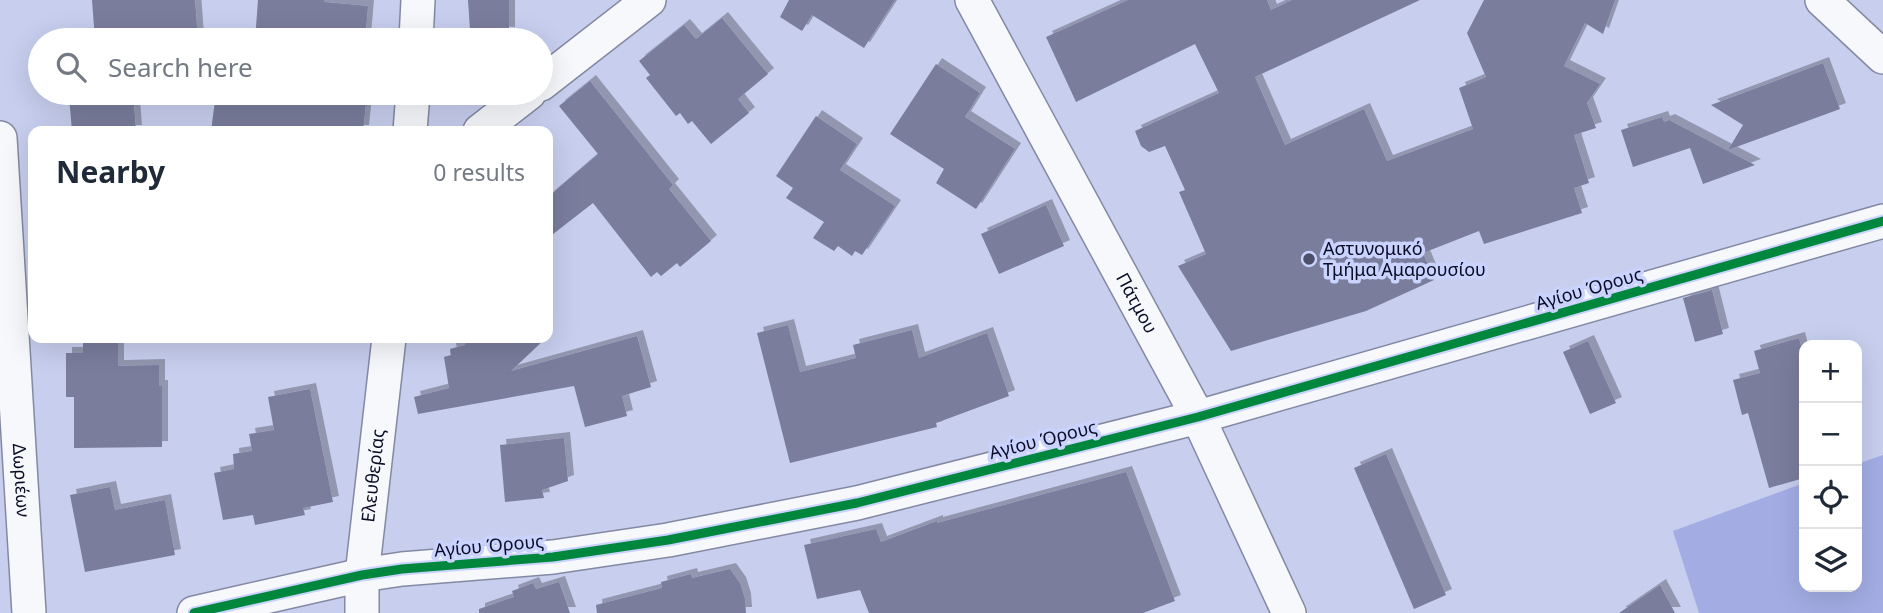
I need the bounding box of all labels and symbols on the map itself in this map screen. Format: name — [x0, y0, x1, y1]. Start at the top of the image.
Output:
place label: Αστυνομικό Τμήμα Αμαρουσίου — [1323, 236, 1486, 281]
marker: Αστυνομικό Τμήμα Αμαρουσίου — [1301, 251, 1317, 267]
street label: Αγίου Όρους — [1533, 261, 1645, 315]
street label: Πάτμου — [1111, 268, 1163, 337]
street label: Αγίου Όρους — [986, 414, 1099, 464]
street label: Ελευθερίας — [355, 427, 390, 524]
street label: Δωριέων — [8, 443, 36, 518]
street label: Αγίου Όρους — [433, 528, 545, 562]

